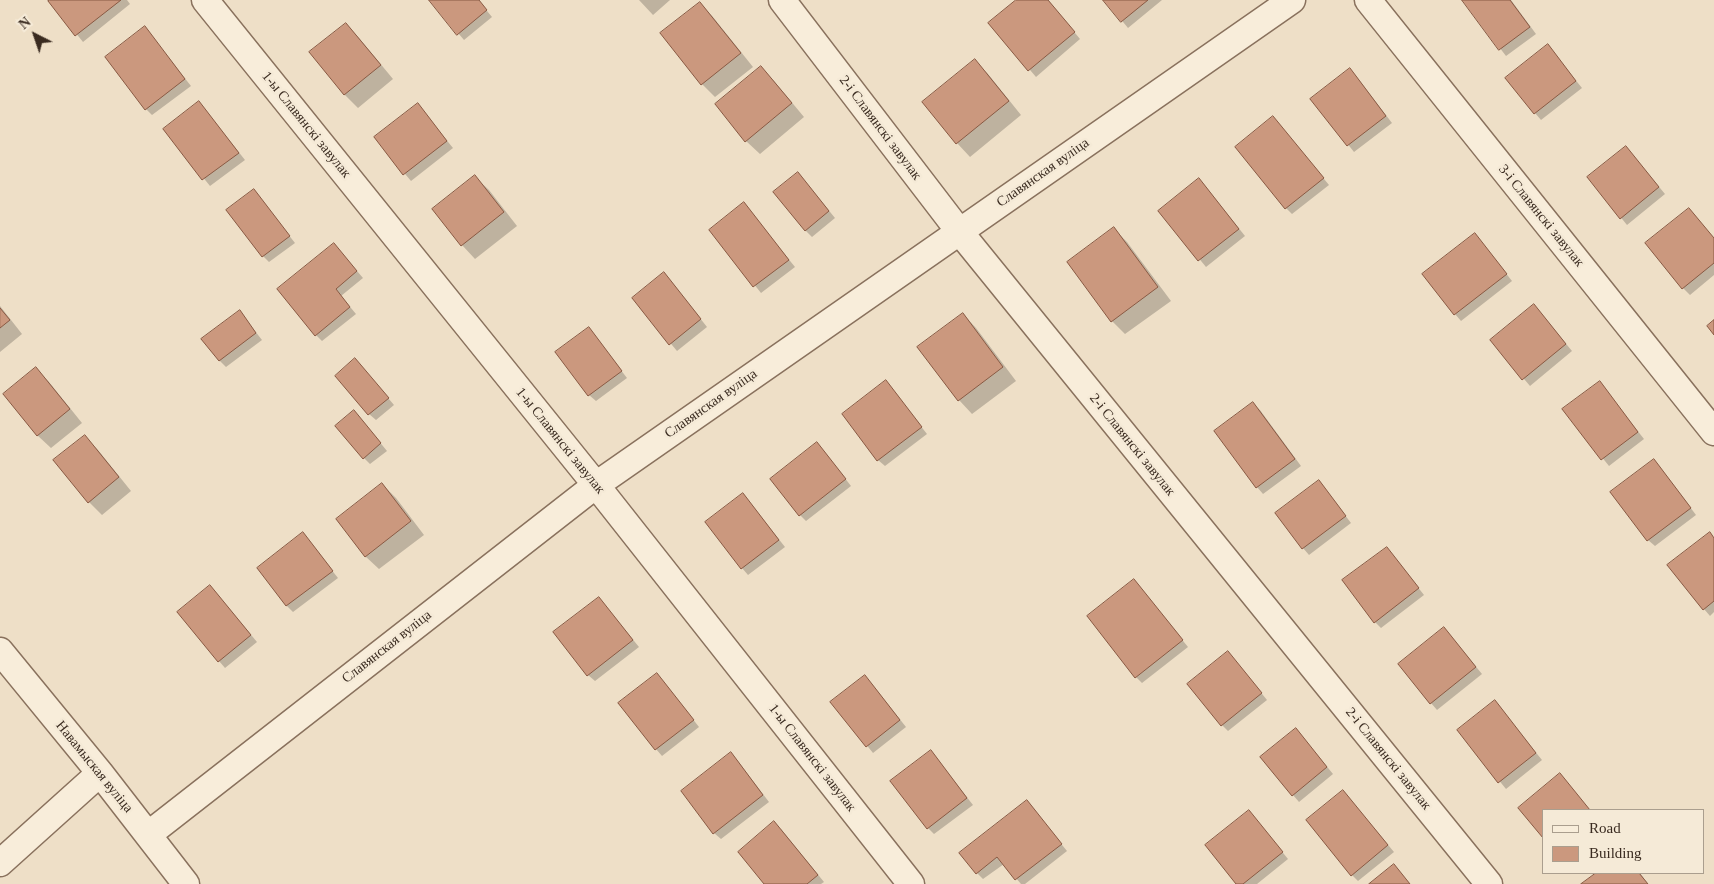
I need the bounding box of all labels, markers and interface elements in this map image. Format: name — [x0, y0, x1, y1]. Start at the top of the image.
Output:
north arrow — [10, 10, 60, 60]
text: N — [16, 14, 34, 32]
street label: 1-ы Славянскі завулак — [258, 68, 354, 182]
street label: 2-і Славянскі завулак — [835, 72, 925, 184]
street label: Славянская вуліца — [994, 135, 1092, 211]
street label: 3-і Славянскі завулак — [1495, 162, 1587, 270]
street label: Славянская вуліца — [662, 366, 760, 442]
street label: 1-ы Славянскі завулак — [512, 384, 608, 498]
street label: 2-і Славянскі завулак — [1086, 391, 1178, 499]
street label: Славянская вуліца — [339, 607, 435, 687]
street label: 1-ы Славянскі завулак — [765, 701, 859, 815]
street label: 2-і Славянскі завулак — [1342, 705, 1434, 813]
street label: Навамыская вуліца — [52, 718, 136, 816]
legend — [1542, 809, 1704, 874]
text: Road — [1589, 820, 1621, 836]
text: Building — [1589, 845, 1642, 861]

